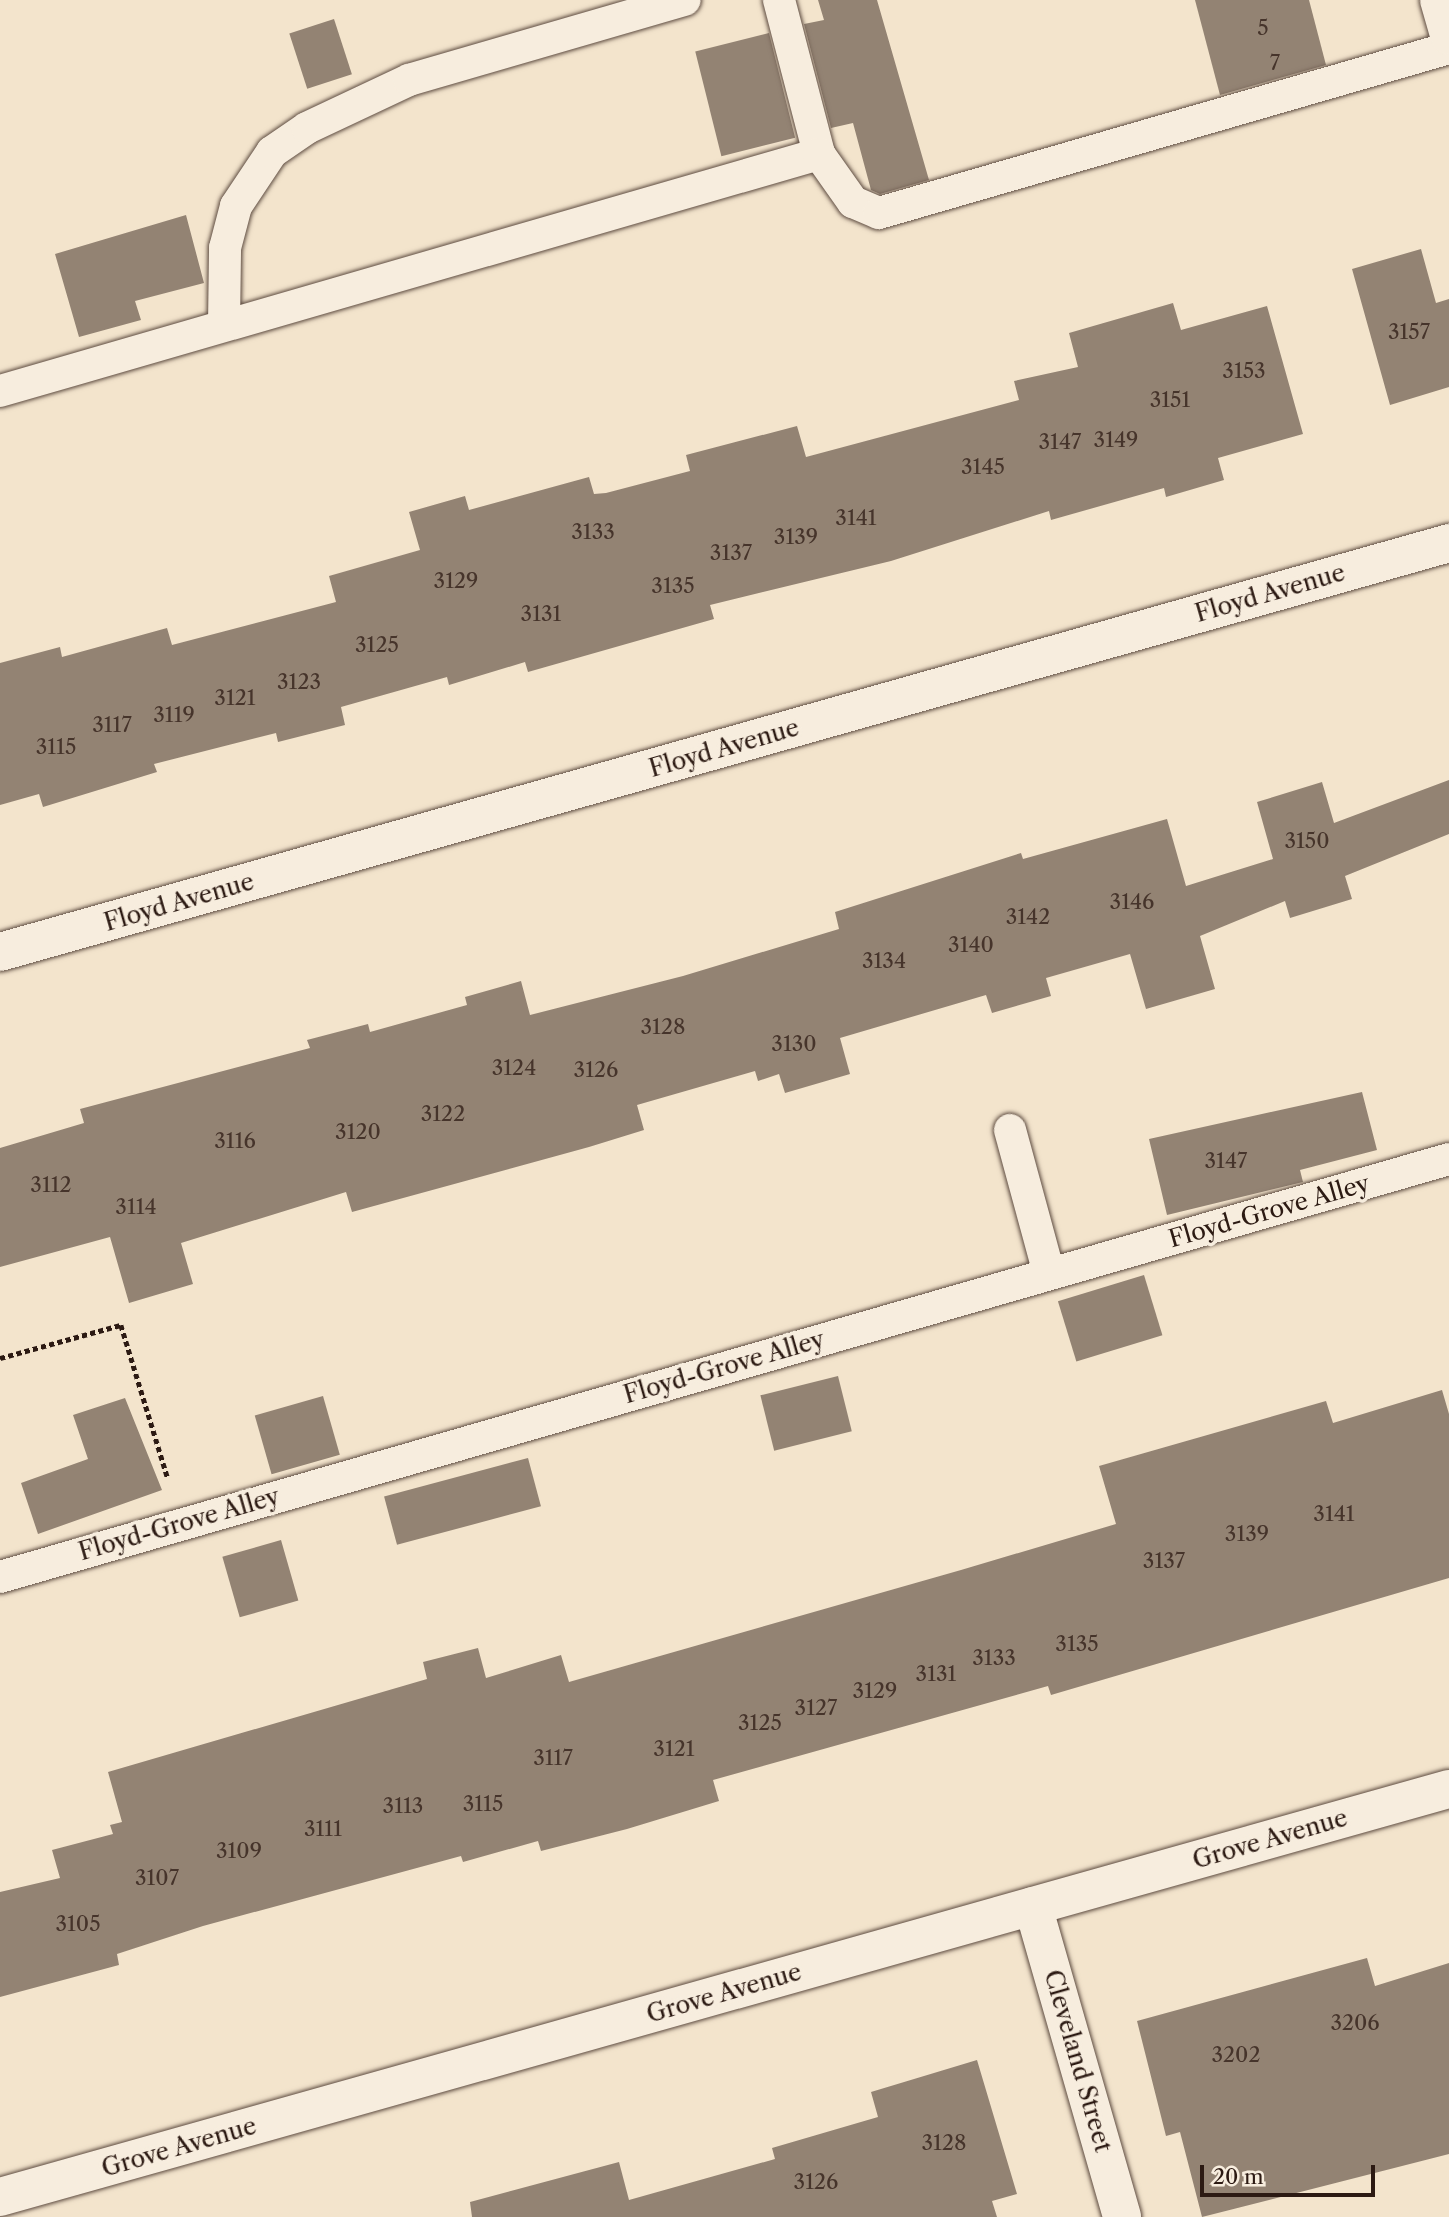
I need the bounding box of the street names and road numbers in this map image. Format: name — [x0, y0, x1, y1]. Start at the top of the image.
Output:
street label: Floyd Avenue — [1191, 558, 1349, 628]
street label: Floyd Avenue — [645, 713, 803, 783]
street label: Floyd Avenue — [100, 867, 258, 937]
street label: Floyd-Grove Alley — [1165, 1168, 1373, 1254]
street label: Floyd-Grove Alley — [620, 1324, 828, 1410]
street label: Floyd-Grove Alley — [75, 1481, 283, 1567]
street label: Grove Avenue — [1189, 1803, 1351, 1875]
street label: Grove Avenue — [643, 1957, 805, 2029]
street label: Cleveland Street — [1038, 1967, 1118, 2155]
street label: Grove Avenue — [98, 2111, 260, 2183]

